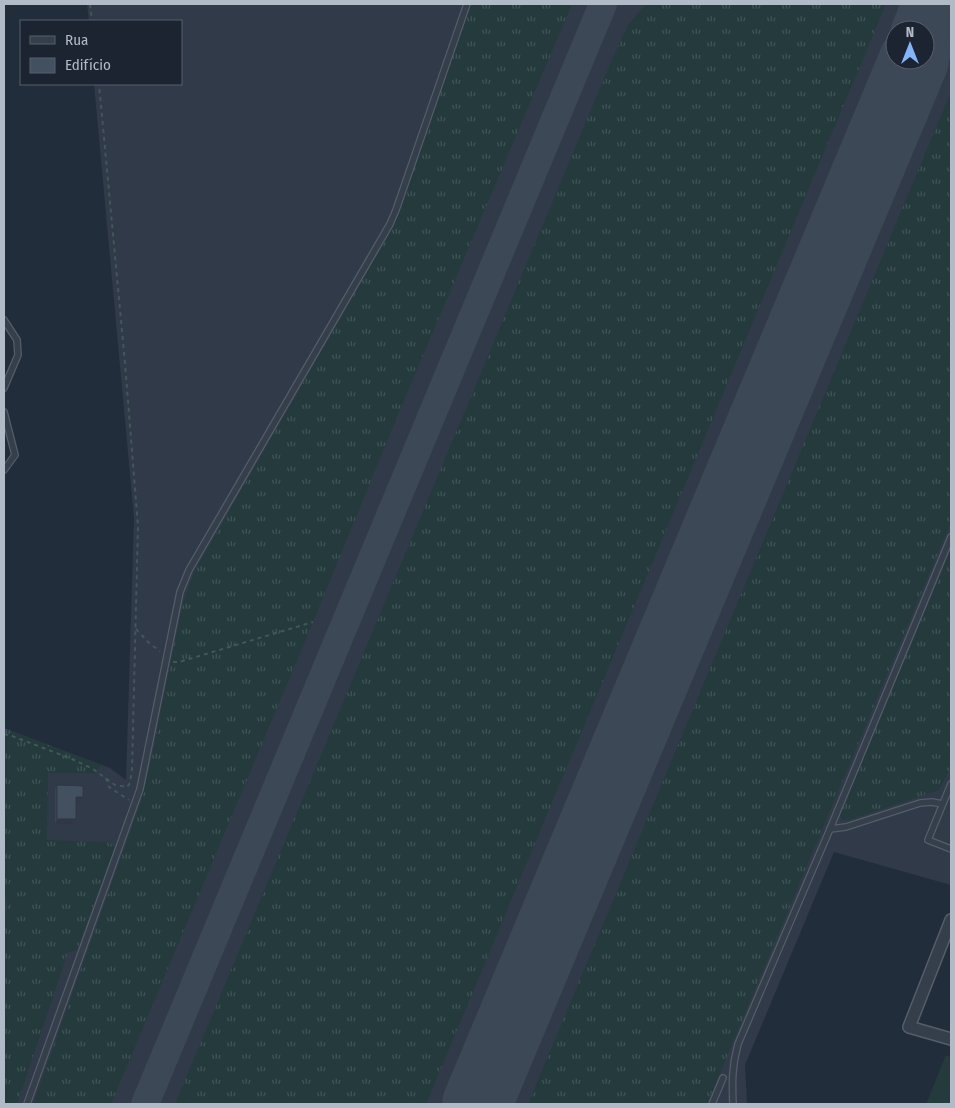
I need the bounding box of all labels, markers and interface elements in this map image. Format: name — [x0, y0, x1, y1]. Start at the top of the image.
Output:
legend — [20, 20, 182, 85]
north arrow — [885, 20, 935, 70]
text: N — [906, 24, 914, 41]
text: Rua — [65, 31, 88, 49]
text: Edifício — [65, 56, 111, 74]

